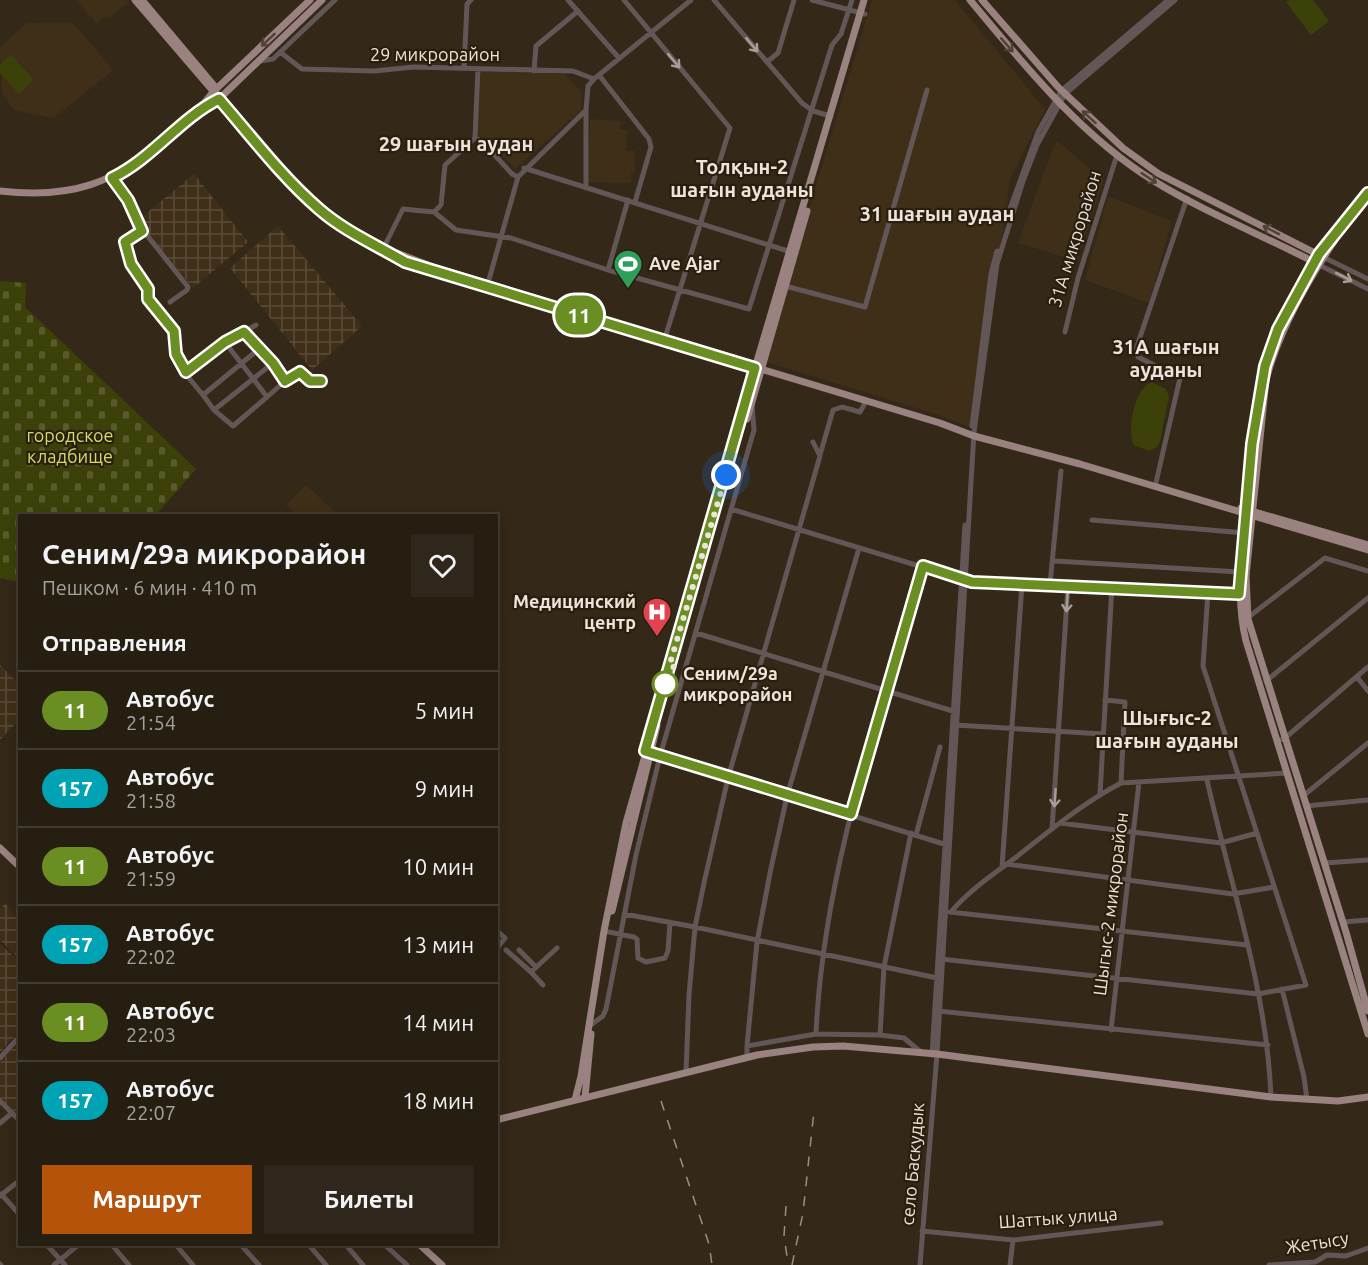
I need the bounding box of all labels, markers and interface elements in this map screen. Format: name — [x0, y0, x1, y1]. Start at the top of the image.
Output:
one-way arrow — [260, 33, 275, 47]
one-way arrow — [745, 37, 758, 53]
one-way arrow — [1000, 37, 1014, 52]
street label: 29 микрорайон — [370, 44, 500, 64]
one-way arrow — [668, 53, 681, 69]
one-way arrow — [1082, 110, 1097, 124]
district label: 29 шағын аудан — [379, 132, 533, 155]
district label: Толқын-2 шағын ауданы — [670, 155, 814, 201]
street label: 31А микрорайон — [1044, 168, 1104, 309]
one-way arrow — [1140, 172, 1157, 184]
district label: 31 шағын аудан — [860, 202, 1014, 225]
one-way arrow — [1263, 224, 1281, 236]
sports icon: Ave Ajar — [612, 248, 644, 290]
place label: Ave Ajar — [649, 253, 721, 273]
one-way arrow — [1334, 272, 1352, 283]
line badge: 11 — [552, 296, 606, 334]
text: 11 — [567, 303, 591, 327]
district label: 31А шағын ауданы — [1112, 335, 1220, 381]
park label: городское кладбище — [26, 425, 114, 466]
your location — [711, 460, 741, 490]
button: heart — [411, 534, 474, 597]
text: Сеним/29а микрорайон — [42, 538, 366, 569]
text: Пешком · 6 мин · 410 m — [42, 576, 257, 599]
place label: Медицинский центр — [513, 591, 636, 632]
one-way arrow — [1061, 593, 1072, 613]
hospital icon: Медицинский центр — [641, 596, 673, 638]
text: Отправления — [42, 630, 187, 655]
place label: Сеним/29а микрорайон — [683, 663, 792, 704]
marker: Сеним/29а микрорайон — [652, 671, 678, 697]
text: Автобус — [126, 686, 214, 711]
text: 11 — [63, 698, 87, 722]
text: 5 мин — [415, 698, 474, 723]
district label: Шығыс-2 шағын ауданы — [1095, 706, 1239, 752]
text: 21:54 — [126, 711, 176, 734]
text: Автобус — [126, 764, 214, 789]
text: 157 — [57, 776, 93, 800]
text: 9 мин — [415, 776, 474, 801]
one-way arrow — [1049, 787, 1060, 807]
text: 21:58 — [126, 789, 176, 812]
street label: Шыгыс-2 микрорайон — [1089, 811, 1131, 997]
text: Автобус — [126, 842, 214, 867]
text: 11 — [63, 854, 87, 878]
text: 10 мин — [402, 854, 474, 879]
text: 21:59 — [126, 867, 176, 890]
text: Автобус — [126, 920, 214, 945]
text: 157 — [57, 932, 93, 956]
text: 13 мин — [402, 932, 474, 957]
text: 22:02 — [126, 945, 176, 968]
text: Автобус — [126, 998, 214, 1023]
text: 11 — [63, 1010, 87, 1034]
text: 14 мин — [402, 1010, 474, 1035]
text: 22:03 — [126, 1023, 176, 1046]
text: Автобус — [126, 1076, 214, 1101]
text: 157 — [57, 1088, 93, 1112]
text: 18 мин — [402, 1088, 474, 1113]
text: 22:07 — [126, 1101, 176, 1124]
street label: село Баскудык — [897, 1102, 927, 1226]
button: Маршрут — [42, 1165, 252, 1234]
button: Билеты — [264, 1165, 474, 1234]
street label: Шаттык улица — [998, 1203, 1118, 1231]
street label: Жетысу — [1284, 1227, 1350, 1257]

